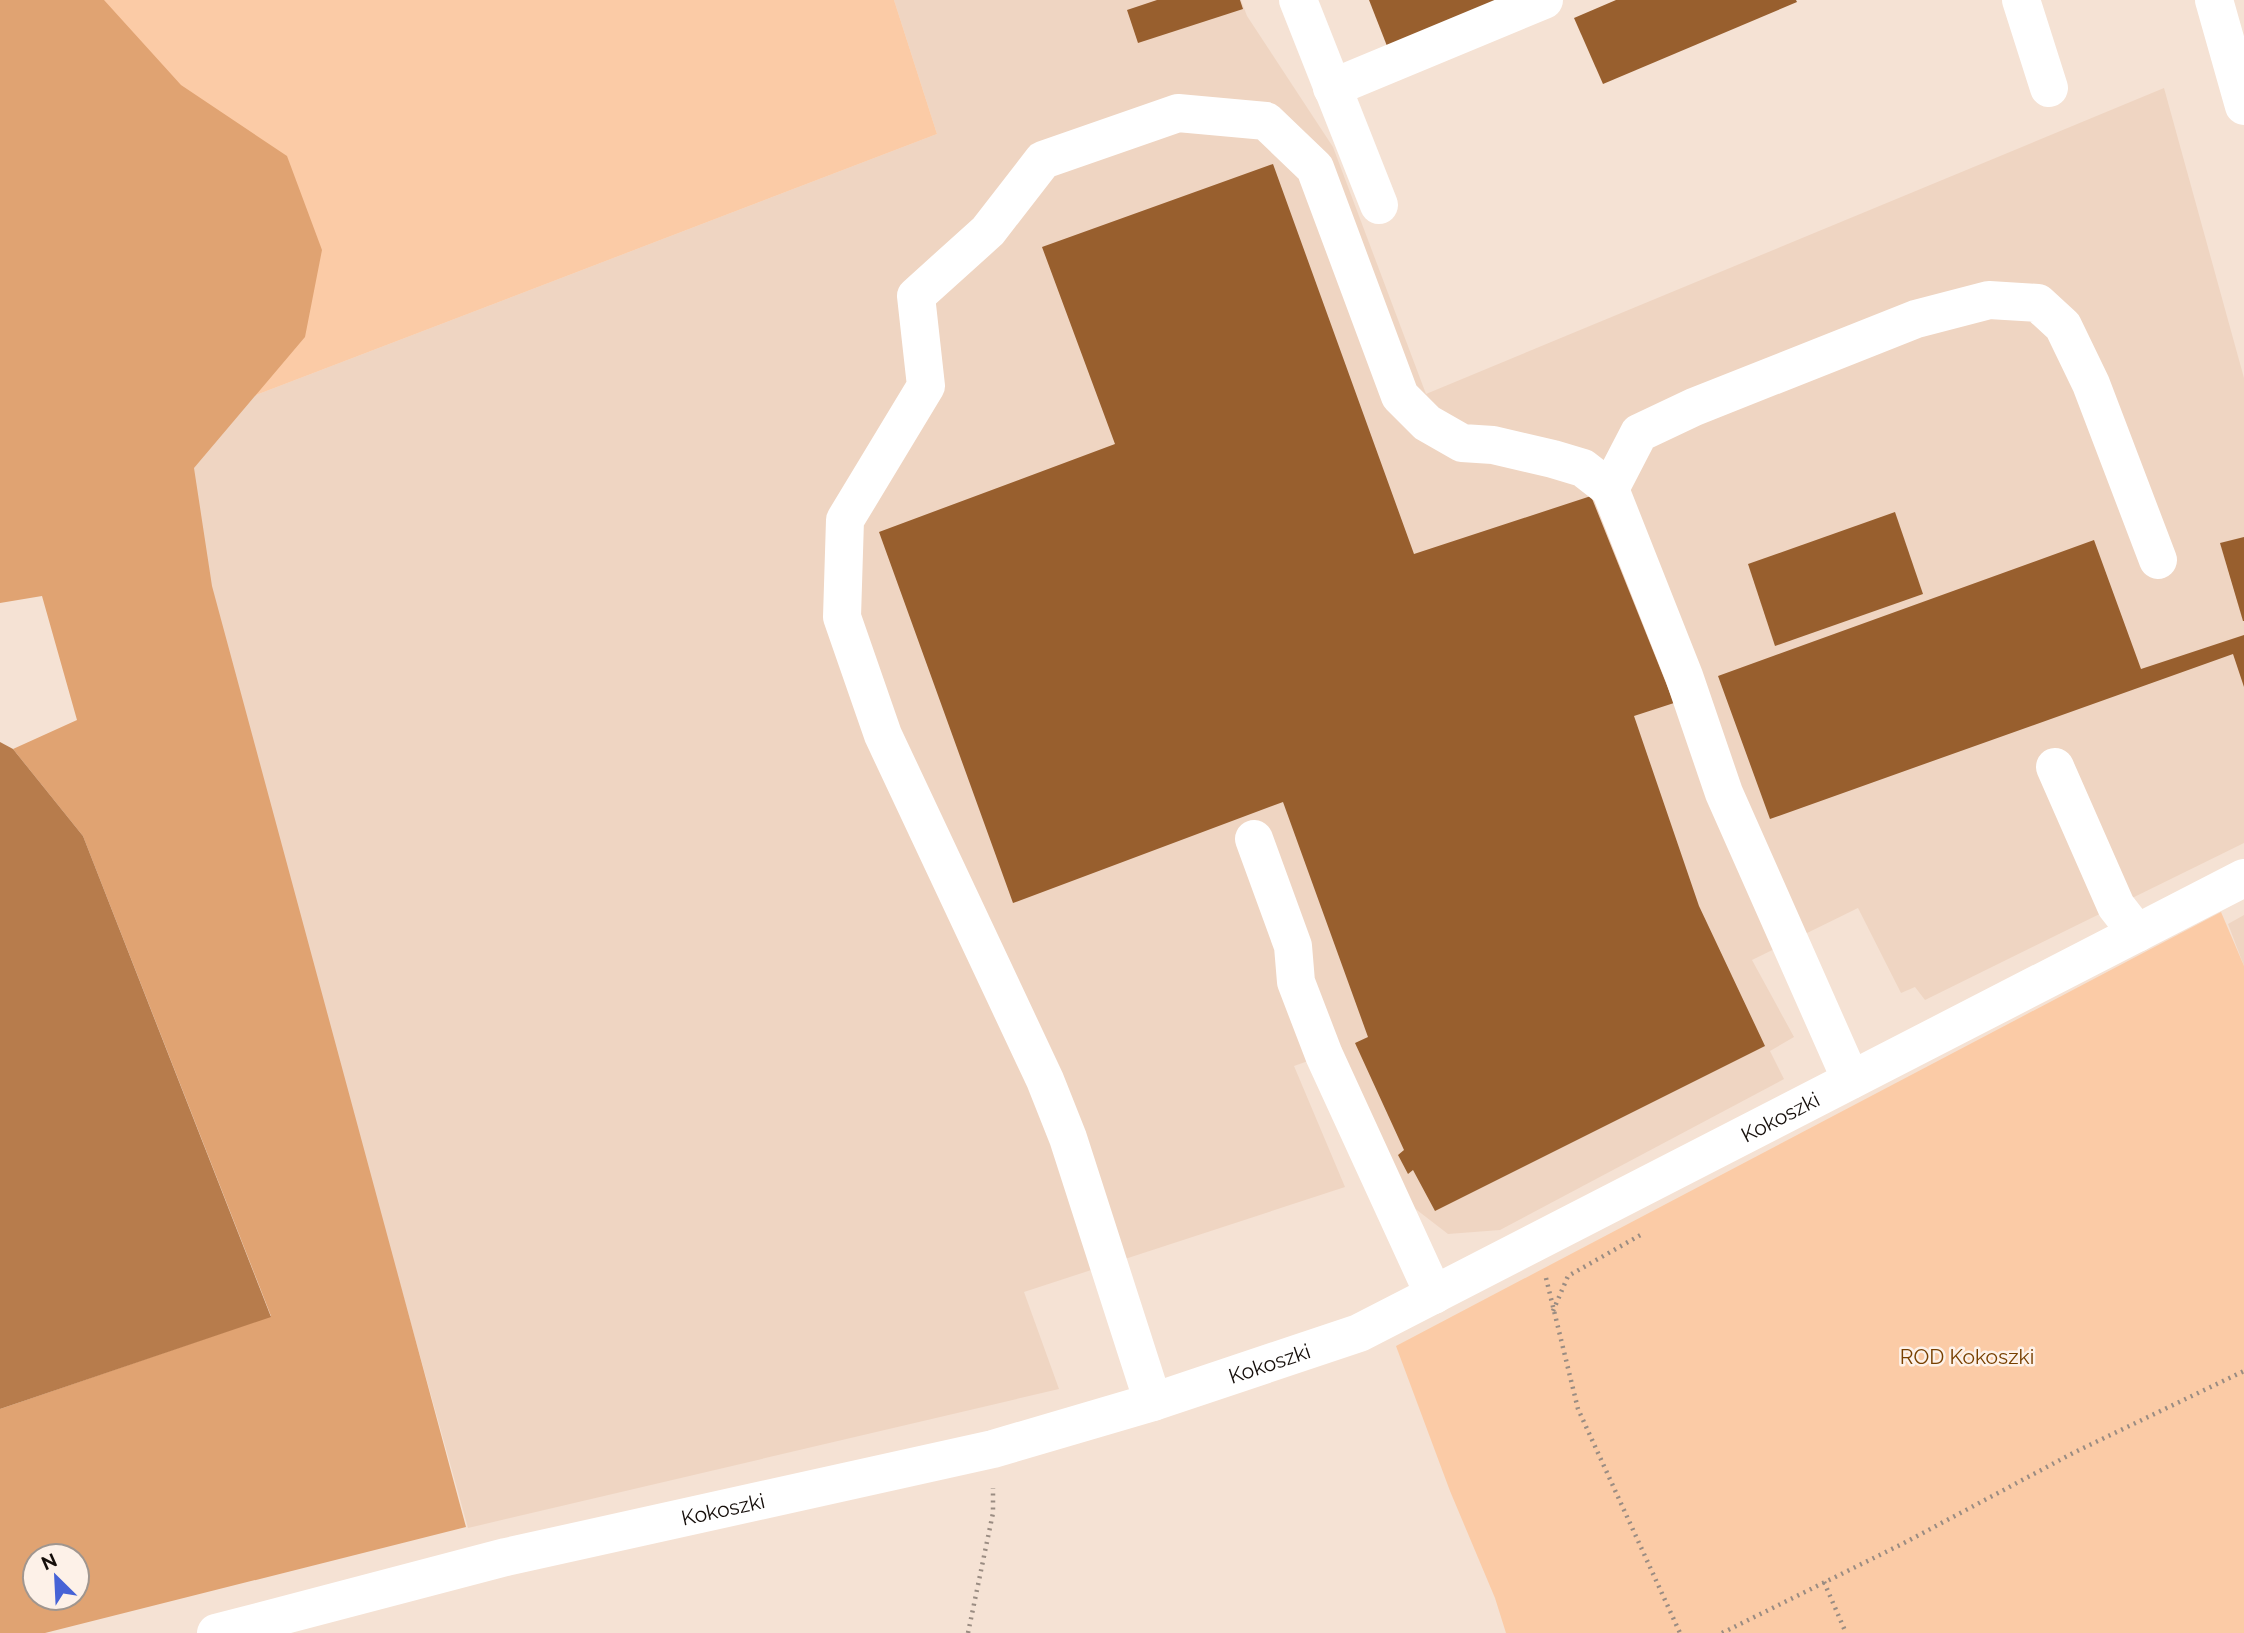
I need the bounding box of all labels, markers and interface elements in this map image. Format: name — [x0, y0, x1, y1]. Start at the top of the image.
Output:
street label: Kokoszki — [1737, 1086, 1823, 1147]
street label: Kokoszki — [1225, 1338, 1313, 1388]
park label: ROD Kokoszki — [1900, 1344, 2034, 1369]
street label: Kokoszki — [679, 1488, 767, 1530]
north arrow — [21, 1542, 91, 1612]
text: N — [38, 1548, 60, 1574]

